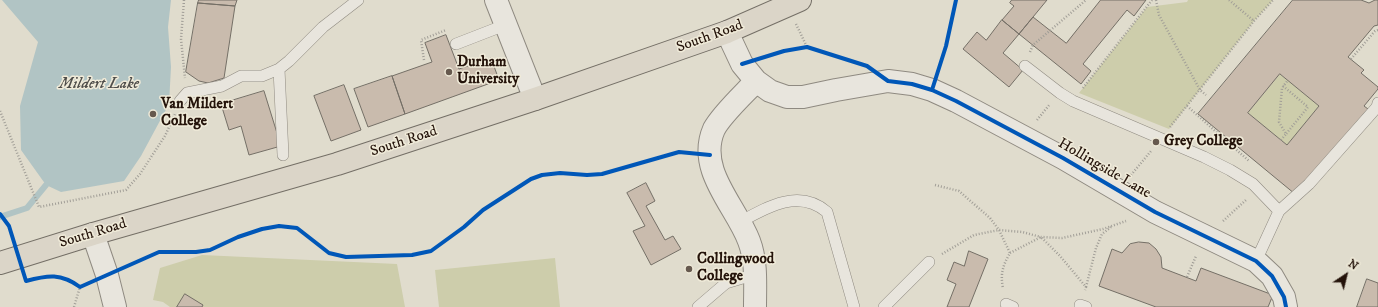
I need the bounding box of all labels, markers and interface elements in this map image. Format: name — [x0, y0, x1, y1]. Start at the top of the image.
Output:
street label: South Road — [674, 17, 746, 57]
place label: Durham University — [457, 54, 519, 89]
marker: Durham University — [444, 67, 454, 77]
water label: Mildert Lake — [59, 75, 139, 95]
place label: Van Mildert College — [161, 96, 233, 131]
marker: Van Mildert College — [148, 109, 158, 119]
street label: South Road — [368, 123, 440, 161]
place label: Grey College — [1164, 133, 1243, 151]
street label: Hollingside Lane — [1054, 135, 1154, 203]
marker: Grey College — [1151, 137, 1161, 147]
street label: South Road — [57, 215, 129, 253]
place label: Collingwood College — [697, 251, 774, 286]
north arrow — [1326, 255, 1366, 295]
text: N — [1345, 257, 1361, 273]
marker: Collingwood College — [684, 264, 694, 274]

